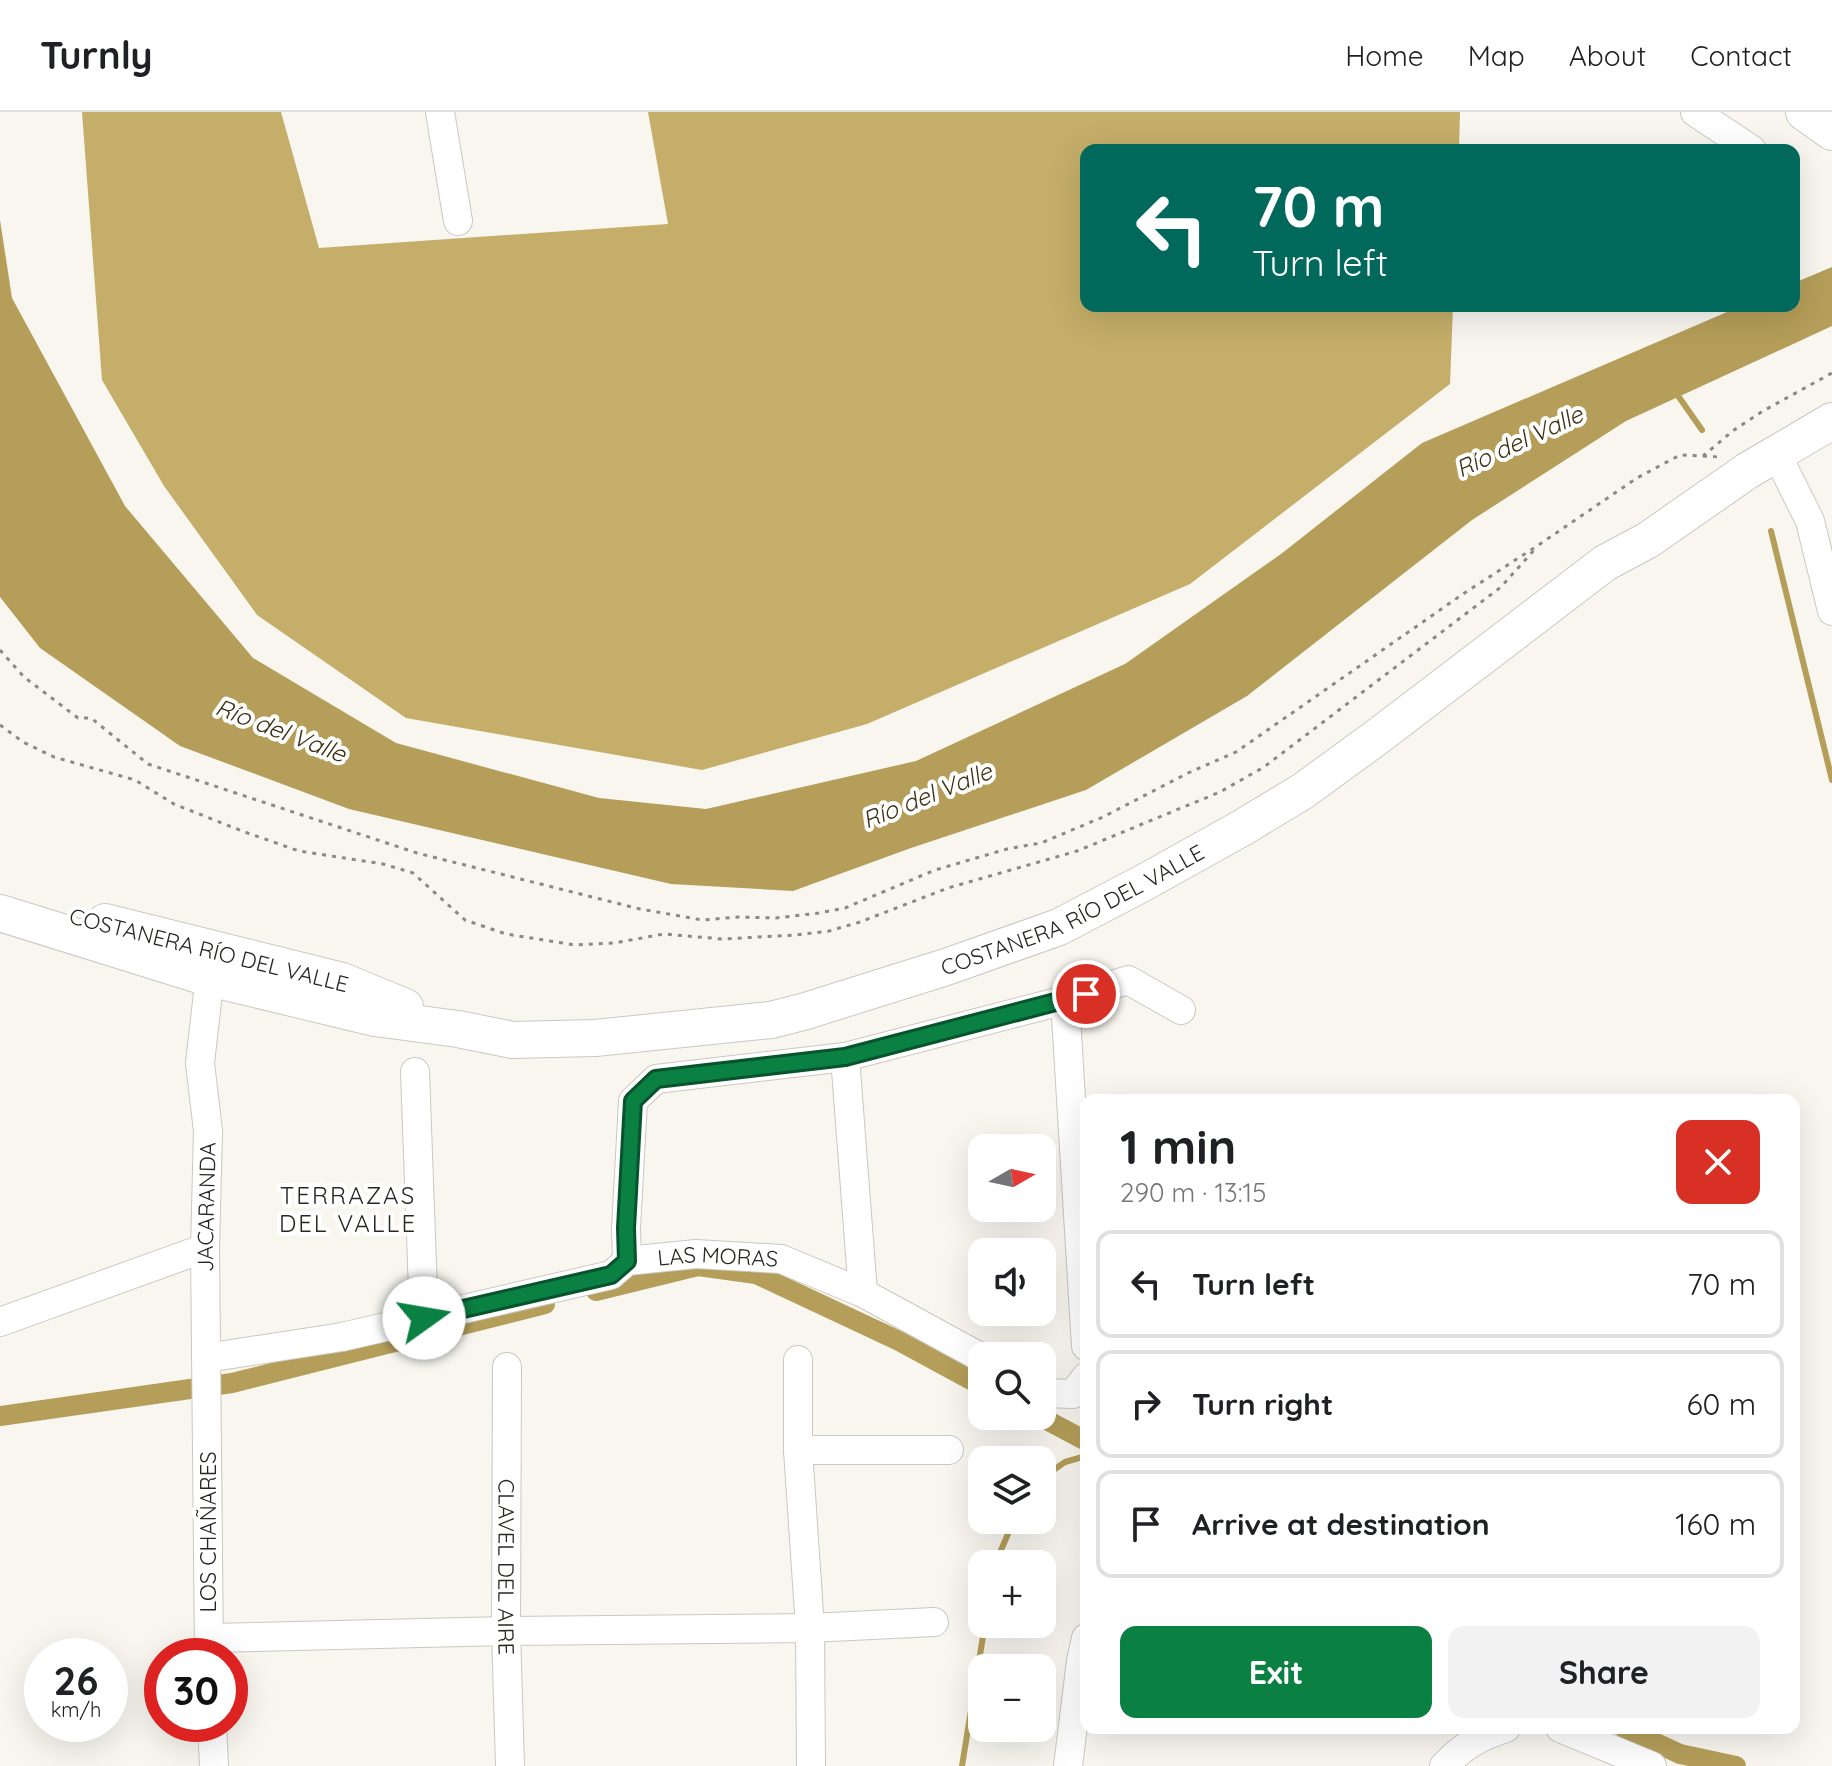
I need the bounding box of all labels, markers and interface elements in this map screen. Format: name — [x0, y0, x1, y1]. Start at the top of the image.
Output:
text: Turnly — [40, 31, 153, 79]
text: Home — [1345, 38, 1424, 73]
text: Map — [1468, 38, 1525, 73]
text: About — [1569, 38, 1646, 73]
text: Contact — [1690, 38, 1792, 73]
text: 70 m — [1252, 171, 1384, 241]
icon: left — [1120, 176, 1224, 280]
text: Turn left — [1252, 240, 1388, 285]
water label: Río del Valle — [1451, 398, 1589, 484]
water label: Río del Valle — [212, 691, 352, 769]
water label: Río del Valle — [858, 755, 997, 835]
street label: COSTANERA RÍO DEL VALLE — [937, 838, 1209, 982]
street label: COSTANERA RÍO DEL VALLE — [67, 902, 351, 998]
pin — [1052, 960, 1120, 1028]
icon: arrive — [1064, 972, 1108, 1016]
text: 1 min — [1120, 1116, 1236, 1176]
button: close — [1676, 1120, 1760, 1204]
north arrow — [968, 1134, 1056, 1222]
map controls — [968, 1134, 1056, 1742]
street label: JACARANDA — [191, 1142, 222, 1272]
text: 290 m · 13:15 — [1120, 1176, 1266, 1209]
district label: TERRAZAS DEL VALLE — [279, 1180, 417, 1238]
button: sound — [968, 1238, 1056, 1326]
street label: LAS MORAS — [656, 1240, 779, 1273]
icon: left — [1124, 1262, 1168, 1306]
text: Turn left — [1192, 1265, 1315, 1303]
text: 70 m — [1687, 1265, 1756, 1303]
position arrow — [382, 1276, 466, 1360]
button: search — [968, 1342, 1056, 1430]
icon: right — [1124, 1382, 1168, 1426]
text: Turn right — [1192, 1385, 1333, 1423]
text: 60 m — [1686, 1385, 1756, 1423]
button: layers — [968, 1446, 1056, 1534]
street label: LOS CHAÑARES — [194, 1452, 222, 1613]
street label: CLAVEL DEL AIRE — [492, 1479, 521, 1656]
icon: arrive — [1124, 1502, 1168, 1546]
text: Arrive at destination — [1192, 1505, 1490, 1543]
text: 160 m — [1675, 1505, 1756, 1543]
button: + — [968, 1550, 1056, 1638]
button: Exit — [1120, 1626, 1432, 1718]
button: Share — [1448, 1626, 1760, 1718]
speed limit sign: 30 — [144, 1638, 248, 1742]
button: − — [968, 1654, 1056, 1742]
text: 26 — [54, 1655, 98, 1705]
text: km/h — [51, 1697, 101, 1722]

